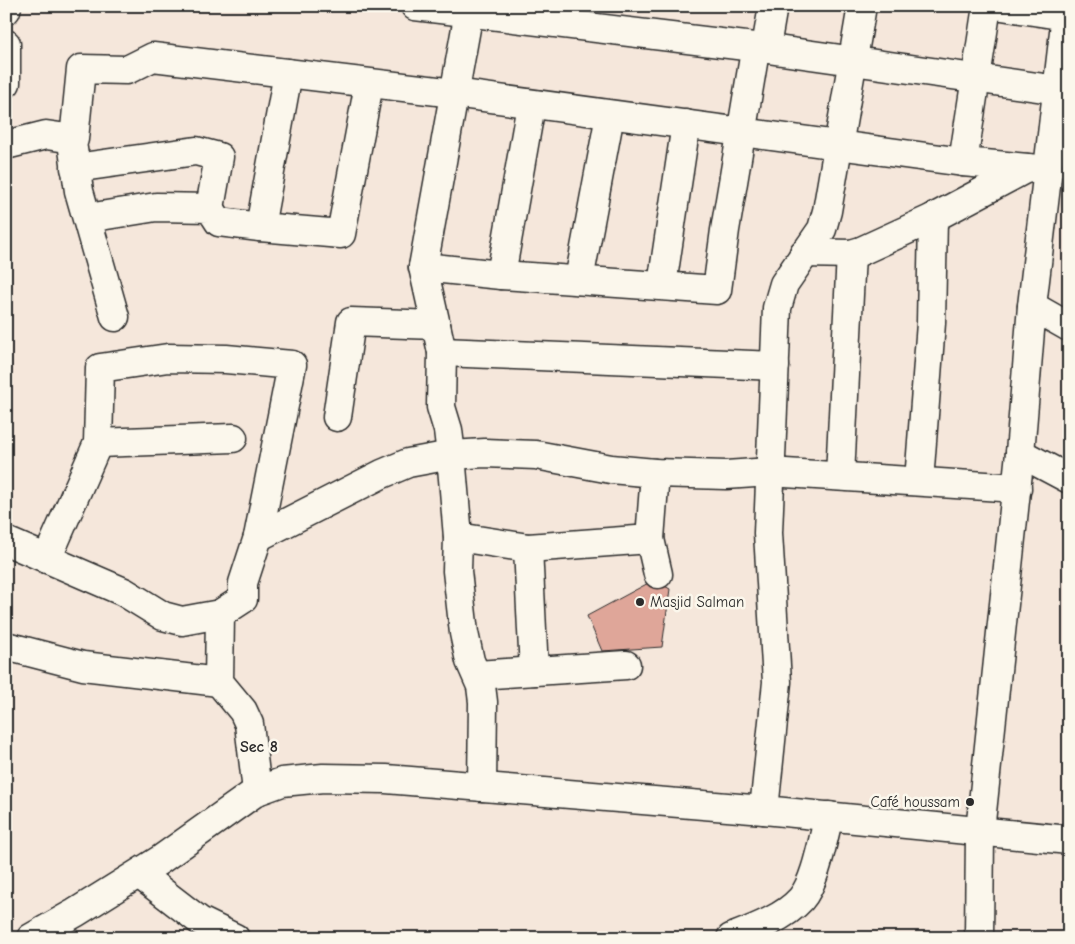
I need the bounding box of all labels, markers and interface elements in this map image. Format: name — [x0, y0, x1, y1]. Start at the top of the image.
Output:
place label: Masjid Salman — [650, 593, 744, 611]
marker: Masjid Salman — [634, 596, 646, 608]
district label: Sec 8 — [240, 738, 278, 756]
place label: Café houssam — [871, 793, 960, 811]
marker: Café houssam — [964, 796, 976, 808]

